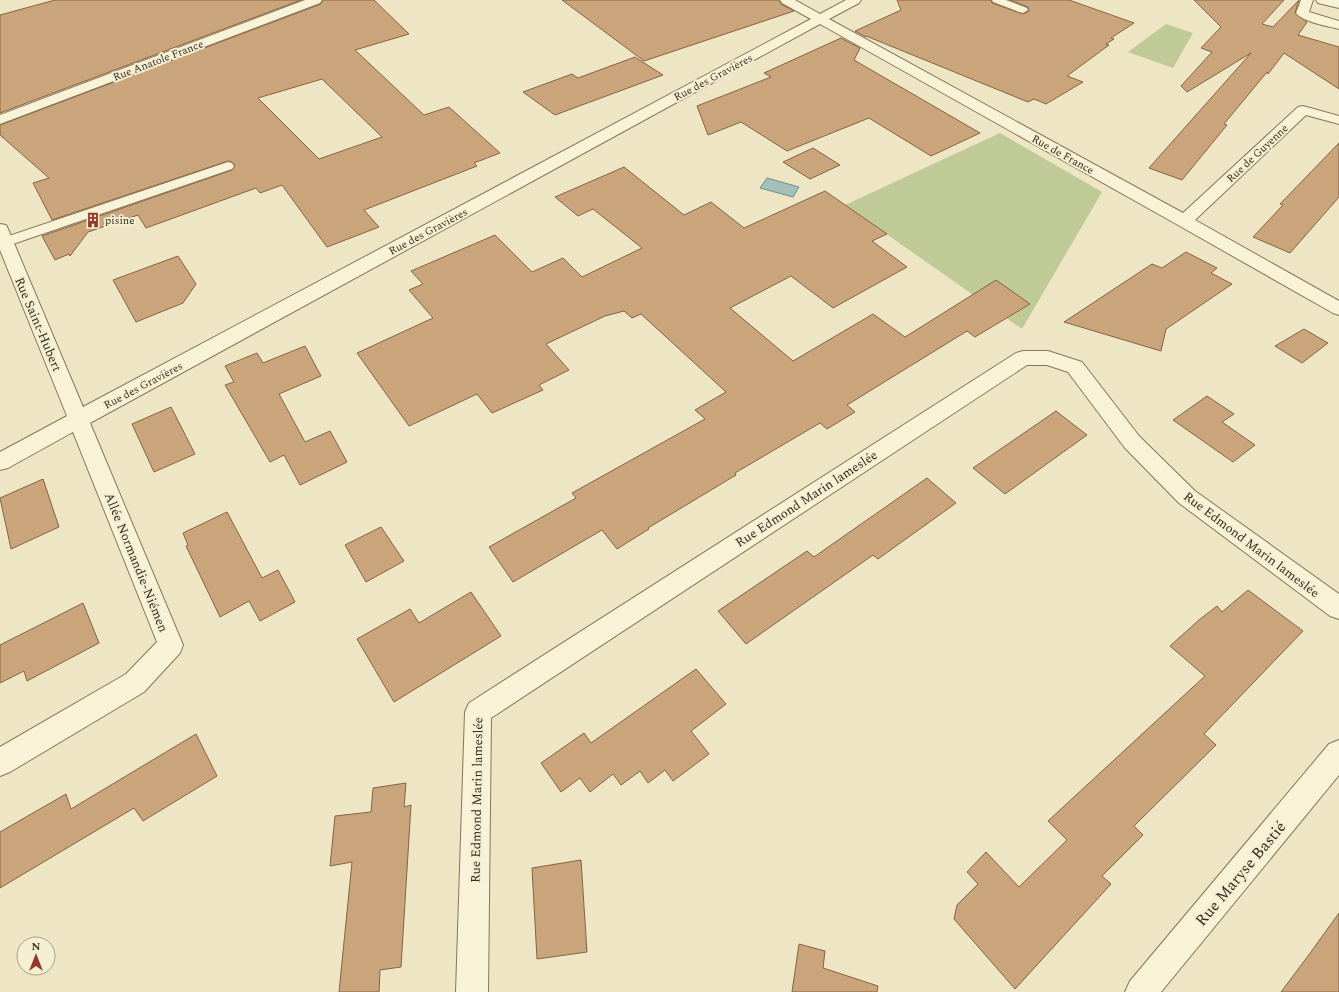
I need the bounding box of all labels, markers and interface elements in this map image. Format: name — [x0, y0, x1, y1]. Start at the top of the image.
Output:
street label: Rue Anatole France — [110, 35, 206, 86]
street label: Rue des Gravières — [671, 49, 756, 105]
street label: Rue de Guyenne — [1223, 120, 1292, 187]
street label: Rue de France — [1028, 130, 1097, 179]
street label: Rue des Gravières — [386, 203, 471, 259]
building icon: pisine — [84, 211, 102, 229]
place label: pisine — [105, 212, 135, 229]
street label: Rue Saint-Hubert — [9, 274, 67, 375]
street label: Rue des Gravières — [101, 357, 186, 413]
street label: Rue Edmond Marin lameslée — [731, 445, 882, 552]
street label: Rue Edmond Marin lameslée — [1179, 487, 1324, 603]
street label: Allée Normandie-Niémen — [99, 489, 173, 636]
street label: Rue Edmond Marin lameslée — [466, 717, 488, 883]
street label: Rue Maryse Bastié — [1190, 816, 1292, 931]
north arrow — [16, 936, 56, 976]
text: N — [32, 938, 41, 955]

